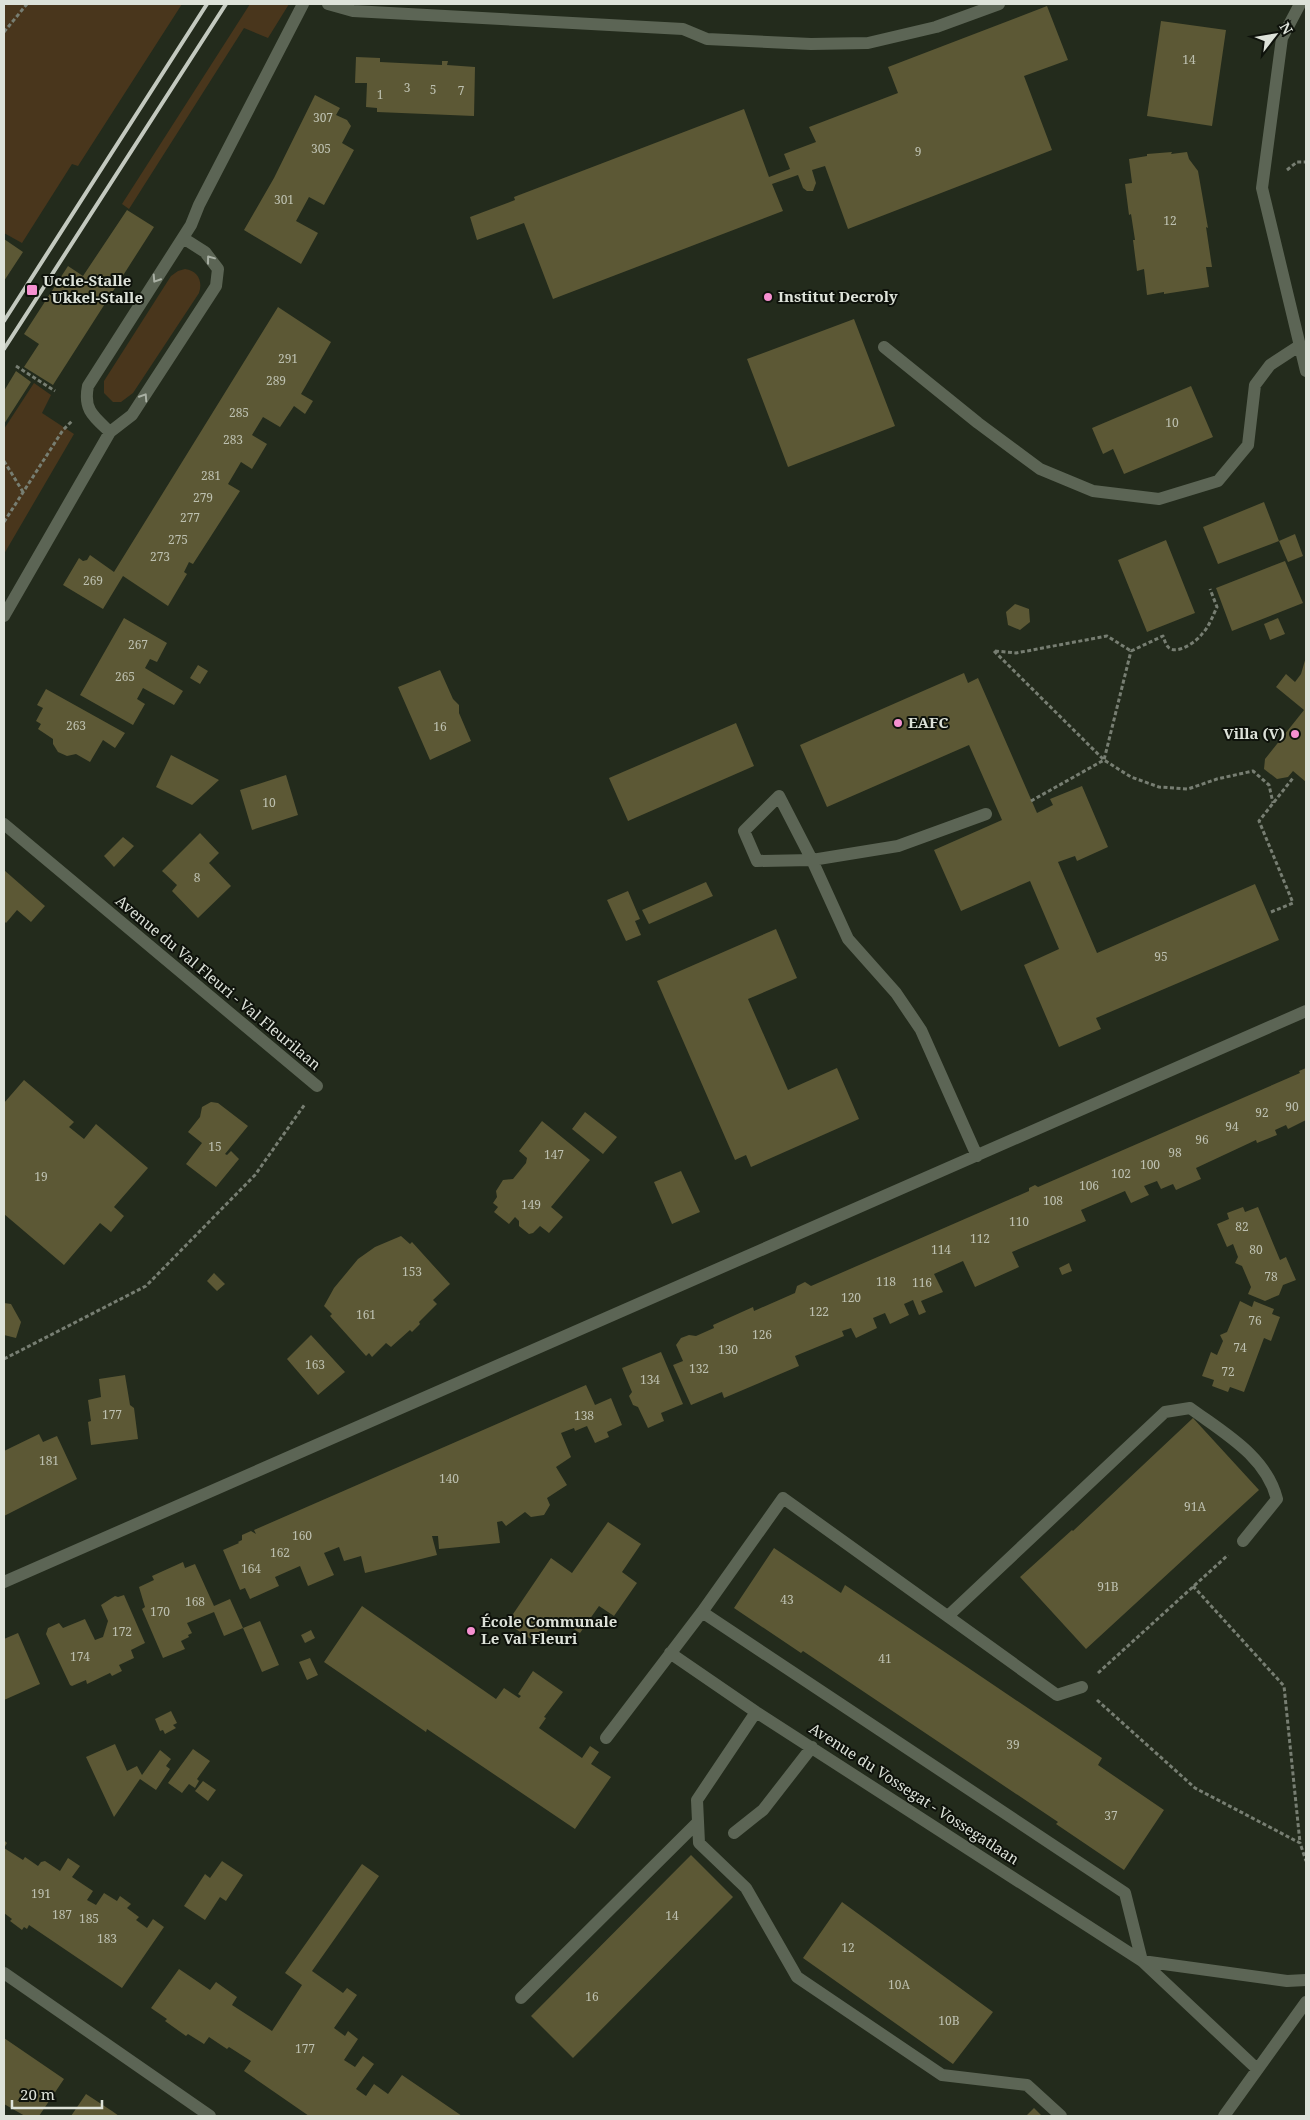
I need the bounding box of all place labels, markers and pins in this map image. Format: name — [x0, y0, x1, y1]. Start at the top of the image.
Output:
place label: Uccle-Stalle - Ukkel-Stalle — [43, 270, 143, 307]
marker: Uccle-Stalle - Ukkel-Stalle — [25, 283, 39, 297]
place label: Institut Decroly — [778, 286, 898, 306]
marker: Institut Decroly — [762, 291, 774, 303]
place label: EAFC — [908, 712, 948, 732]
marker: EAFC — [892, 717, 904, 729]
place label: Villa (V) — [1223, 723, 1285, 743]
marker: Villa (V) — [1289, 728, 1301, 740]
place label: École Communale Le Val Fleuri — [481, 1611, 617, 1648]
marker: École Communale Le Val Fleuri — [465, 1625, 477, 1637]

